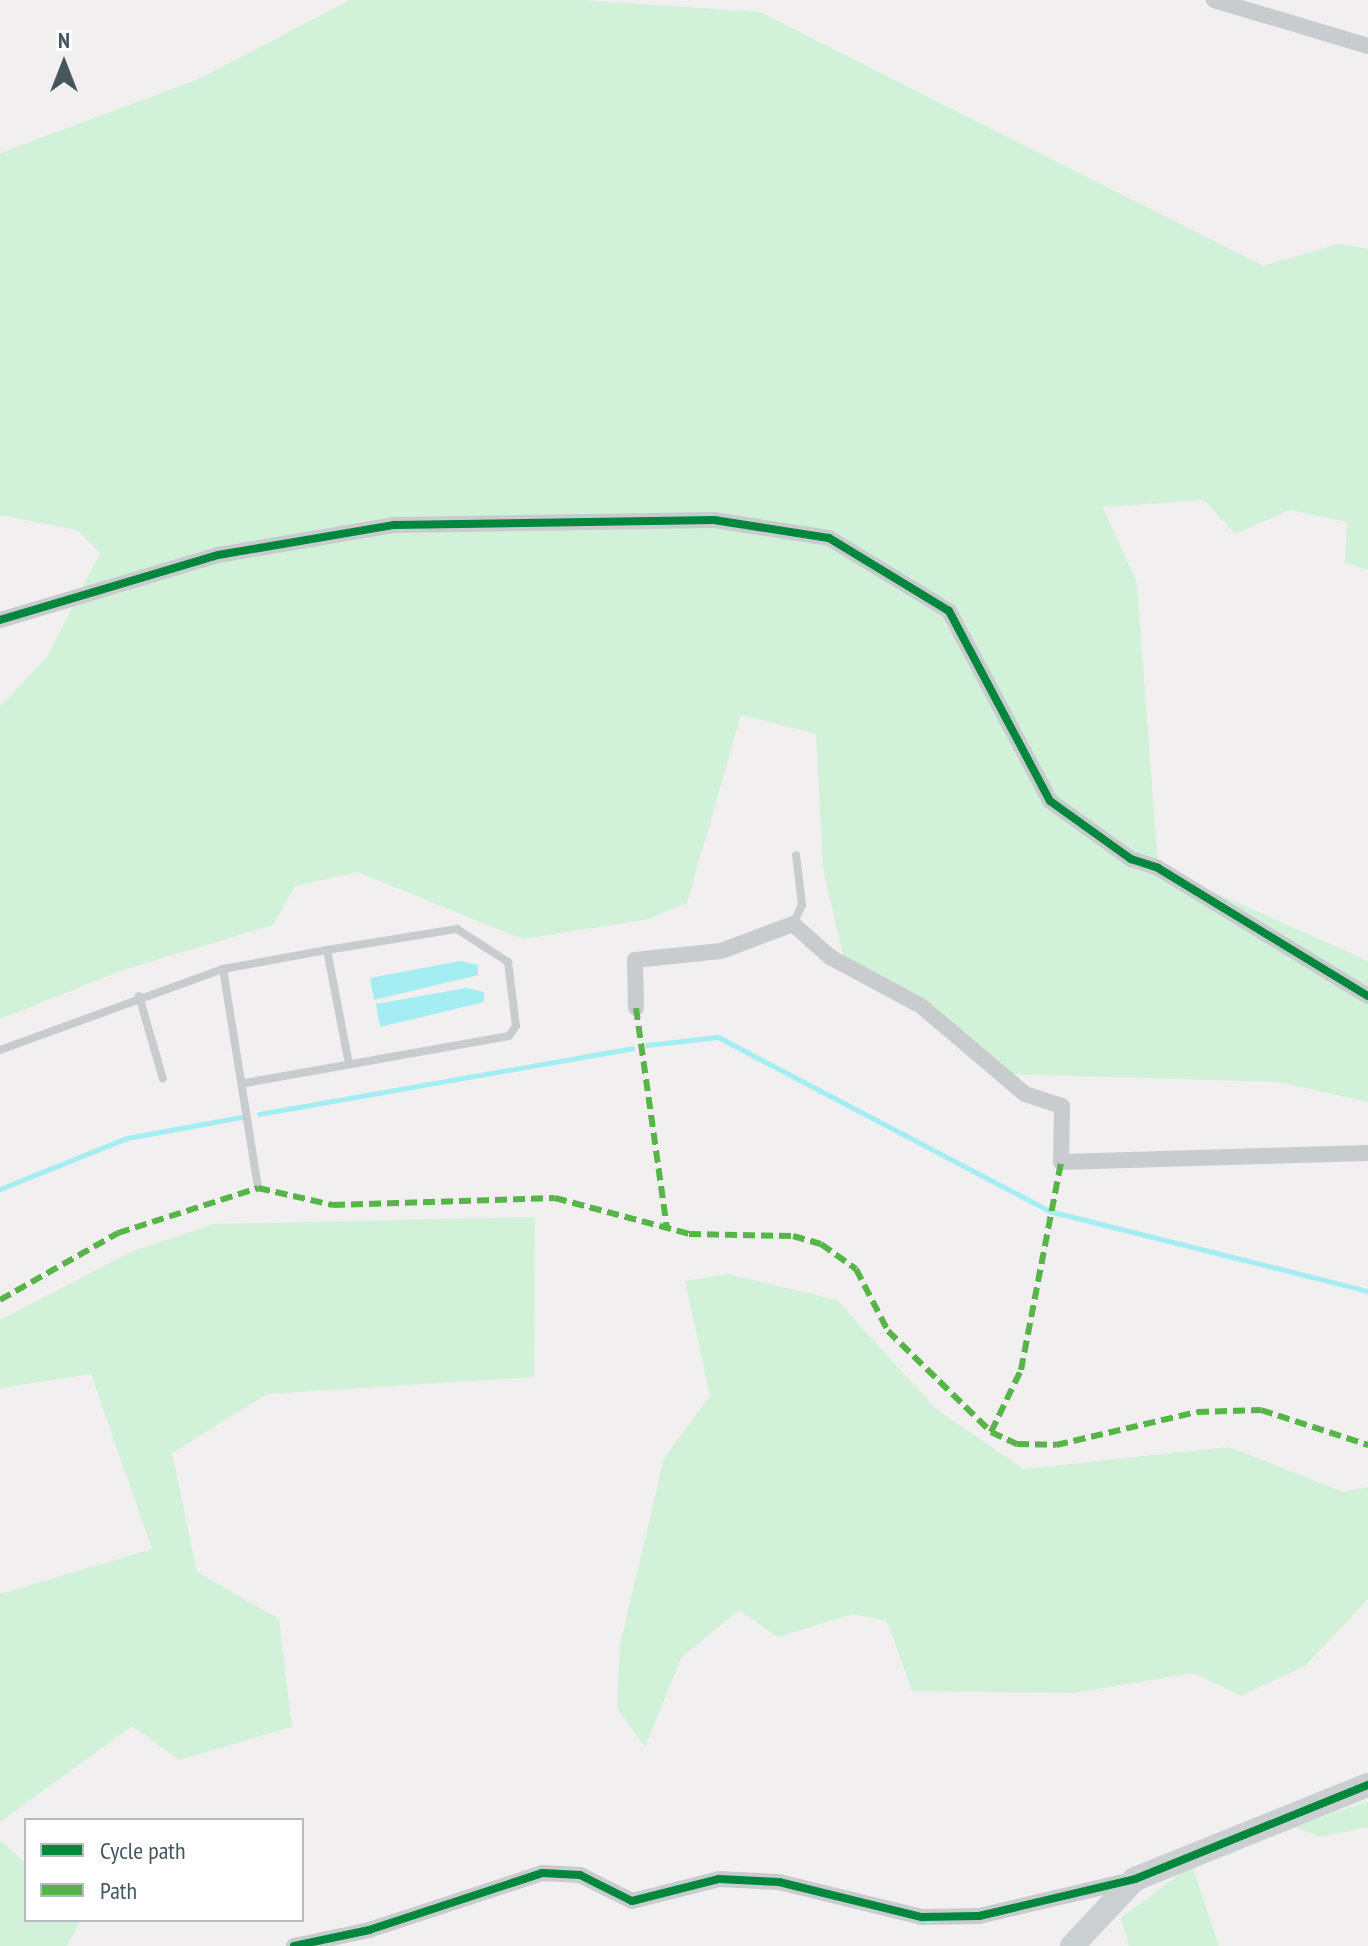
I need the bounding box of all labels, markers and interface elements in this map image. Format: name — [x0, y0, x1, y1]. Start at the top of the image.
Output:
north arrow — [24, 24, 104, 104]
text: N — [58, 26, 70, 54]
legend — [24, 1818, 304, 1922]
text: Cycle path — [100, 1835, 186, 1866]
text: Path — [100, 1875, 137, 1906]

